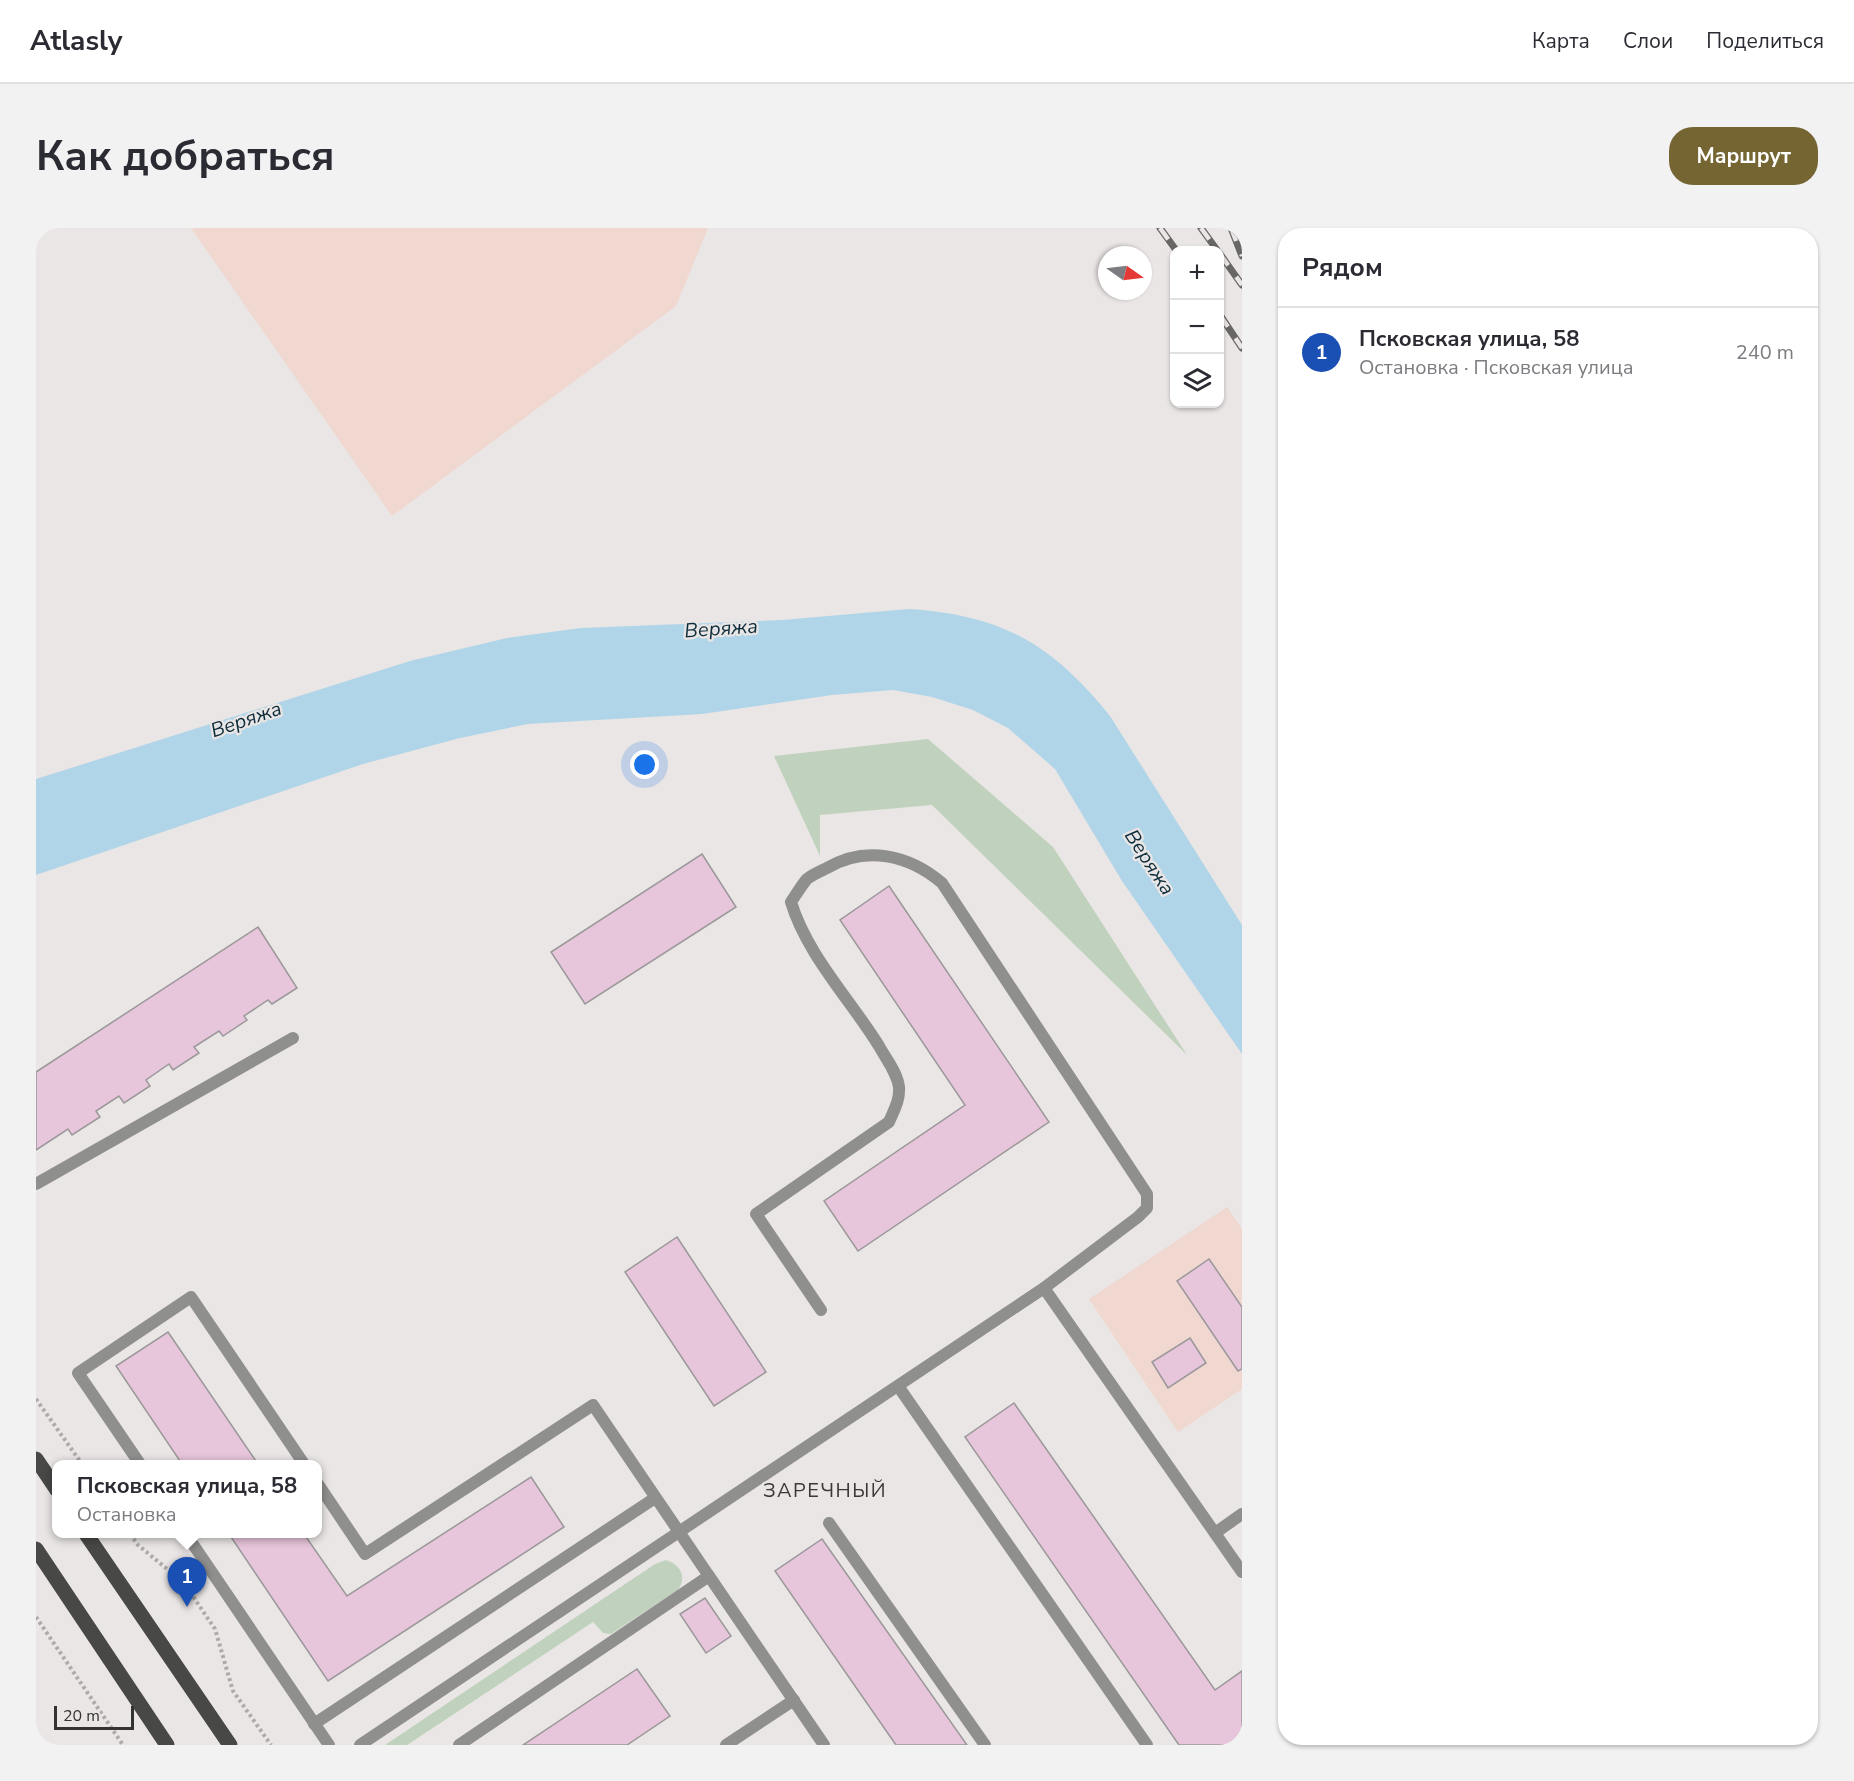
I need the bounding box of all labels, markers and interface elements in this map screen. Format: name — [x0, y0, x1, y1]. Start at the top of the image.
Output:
text: Atlasly — [30, 22, 122, 60]
text: Карта — [1532, 27, 1590, 55]
text: Слои — [1623, 27, 1673, 55]
text: Поделиться — [1706, 27, 1824, 55]
button: Маршрут — [1669, 127, 1818, 185]
text: Как добраться — [36, 128, 335, 185]
north arrow — [1098, 246, 1152, 300]
map controls — [1170, 246, 1224, 408]
button: + — [1170, 246, 1224, 300]
text: Рядом — [1302, 250, 1383, 285]
button: − — [1170, 300, 1224, 354]
text: Псковская улица, 58 — [1359, 324, 1579, 354]
text: 1 — [1316, 339, 1328, 366]
text: 240 m — [1736, 339, 1794, 366]
button: layers — [1170, 354, 1224, 408]
text: Остановка · Псковская улица — [1359, 354, 1633, 381]
water label: Веряжа — [683, 612, 759, 645]
water label: Веряжа — [207, 695, 285, 744]
your location — [630, 750, 659, 779]
water label: Веряжа — [1118, 824, 1181, 900]
popup — [52, 1460, 322, 1538]
text: Псковская улица, 58 — [77, 1471, 297, 1501]
district label: ЗАРЕЧНЫЙ — [763, 1477, 887, 1504]
text: Остановка — [77, 1501, 177, 1528]
pin: 1 — [168, 1558, 206, 1607]
scale bar — [54, 1703, 134, 1730]
text: 20 m — [63, 1705, 100, 1727]

